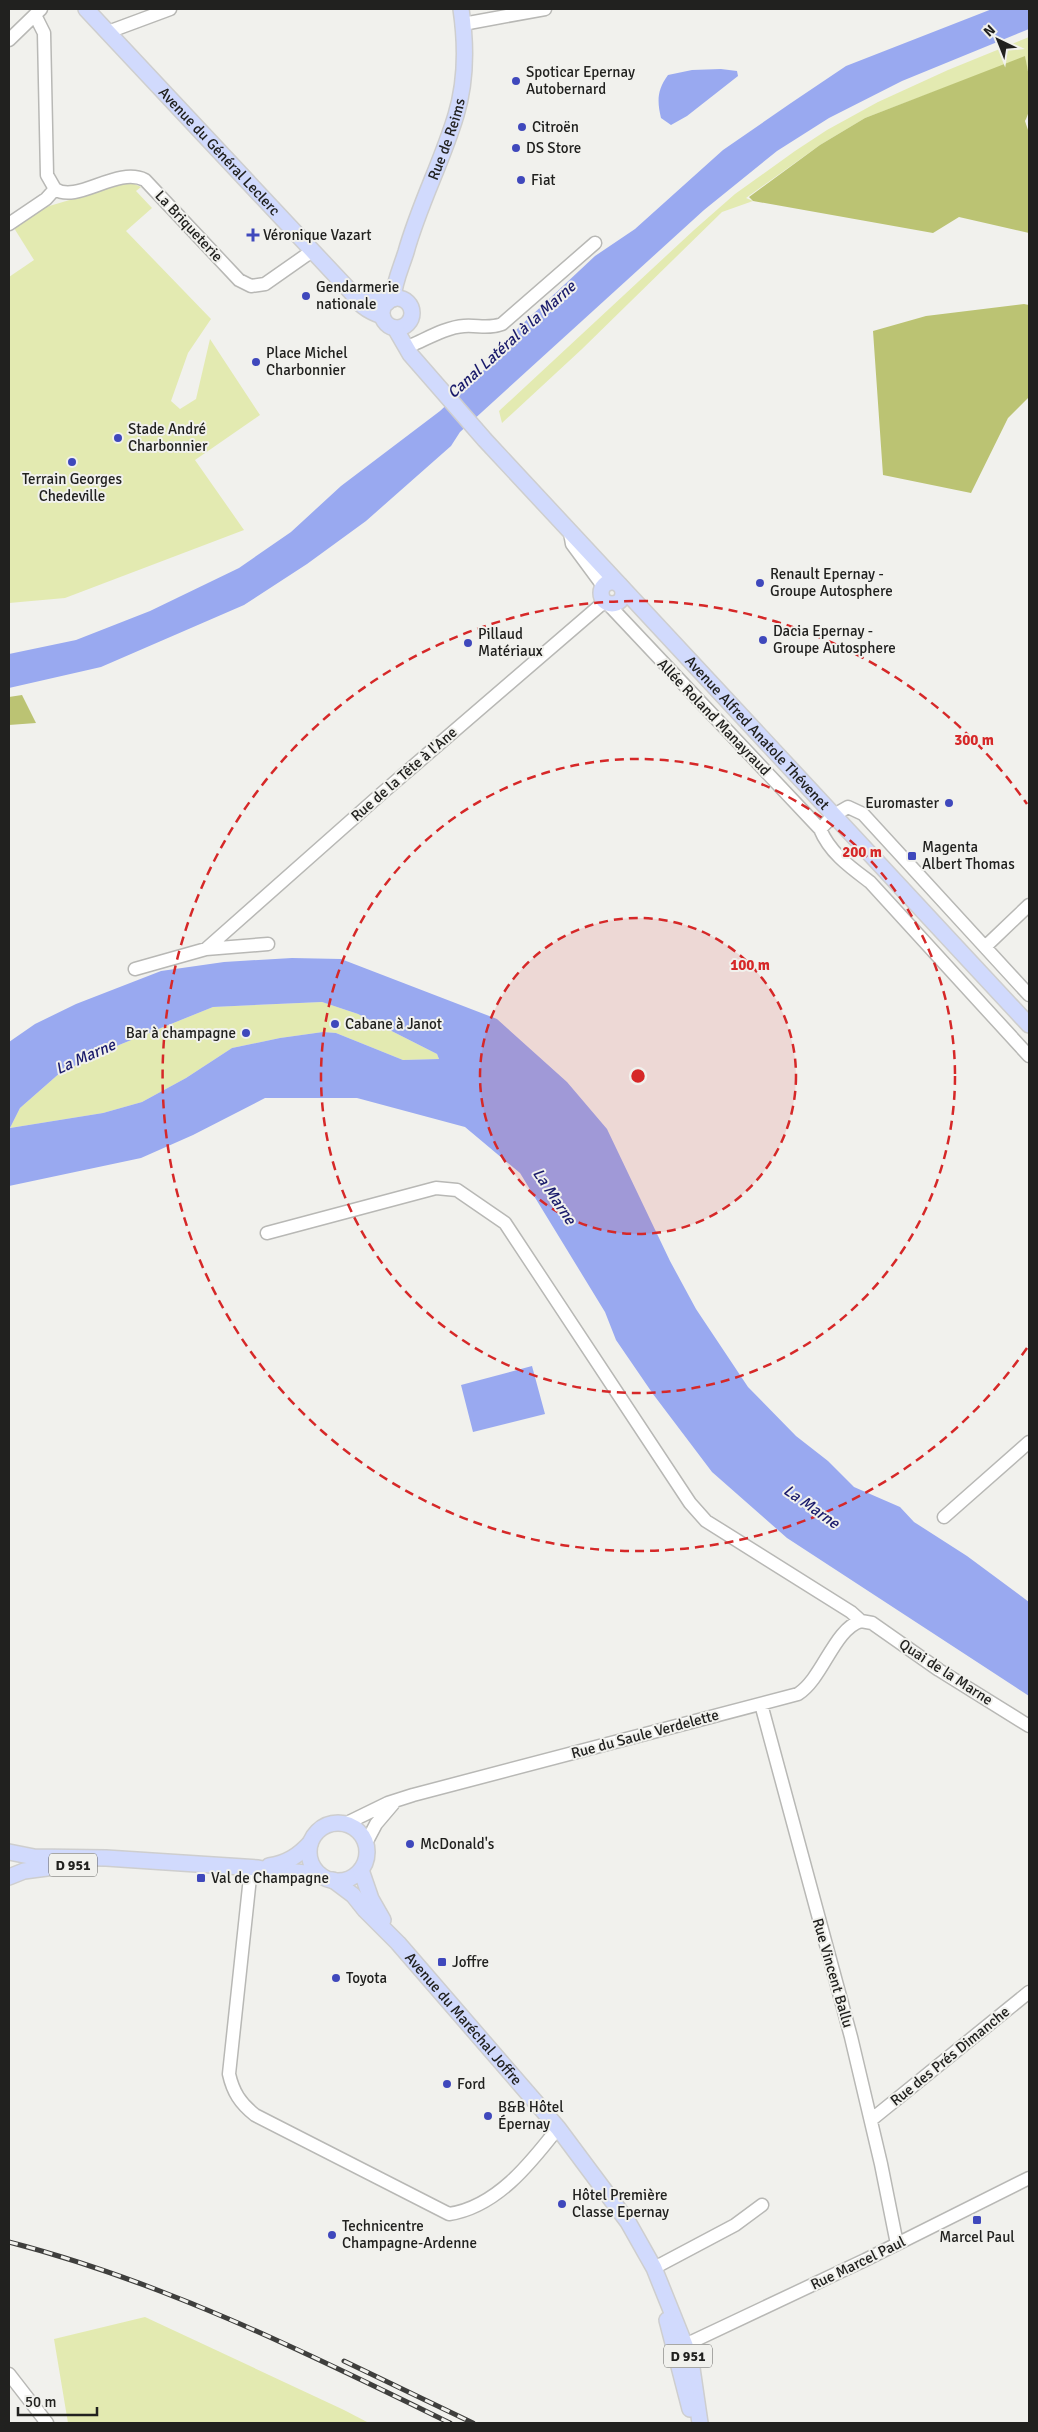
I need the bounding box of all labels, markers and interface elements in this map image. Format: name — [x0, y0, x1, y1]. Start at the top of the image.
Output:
north arrow — [973, 15, 1023, 65]
text: N — [980, 21, 999, 40]
place label: Spoticar Epernay Autobernard — [526, 63, 635, 98]
marker: Spoticar Epernay Autobernard — [510, 75, 522, 87]
street label: Avenue du Général Leclerc — [155, 83, 284, 219]
street label: Rue de Reims — [424, 96, 469, 183]
place label: Citroën — [532, 118, 579, 136]
marker: Citroën — [516, 121, 528, 133]
place label: DS Store — [526, 139, 581, 157]
marker: DS Store — [510, 142, 522, 154]
place label: Fiat — [531, 171, 556, 189]
marker: Fiat — [515, 174, 527, 186]
street label: La Briqueterie — [151, 187, 227, 265]
place label: Véronique Vazart — [263, 226, 372, 244]
marker: Véronique Vazart — [247, 229, 259, 241]
water label: Canal Latéral à la Marne — [443, 276, 581, 403]
place label: Gendarmerie nationale — [316, 278, 399, 313]
marker: Gendarmerie nationale — [300, 290, 312, 302]
place label: Place Michel Charbonnier — [266, 344, 348, 379]
marker: Place Michel Charbonnier — [250, 356, 262, 368]
place label: Stade André Charbonnier — [128, 420, 208, 455]
marker: Stade André Charbonnier — [112, 432, 124, 444]
marker: Terrain Georges Chedeville — [66, 456, 78, 468]
place label: Terrain Georges Chedeville — [22, 470, 122, 505]
place label: Renault Epernay - Groupe Autosphere — [770, 565, 893, 600]
marker: Renault Epernay - Groupe Autosphere — [754, 577, 766, 589]
place label: Dacia Epernay - Groupe Autosphere — [773, 622, 896, 657]
place label: Pillaud Matériaux — [478, 625, 543, 660]
marker: Dacia Epernay - Groupe Autosphere — [757, 634, 769, 646]
marker: Pillaud Matériaux — [462, 637, 474, 649]
street label: Avenue Alfred Anatole Thévenet — [681, 652, 833, 814]
street label: Allée Roland Manayraud — [654, 655, 774, 779]
street label: Rue de la Tête à l'Ane — [347, 723, 461, 825]
text: 300 m — [954, 731, 994, 749]
place label: Euromaster — [865, 794, 939, 812]
marker: Euromaster — [943, 797, 955, 809]
place label: Magenta Albert Thomas — [922, 838, 1015, 873]
text: 200 m — [842, 843, 882, 861]
marker: Magenta Albert Thomas — [906, 850, 918, 862]
text: 100 m — [730, 956, 770, 974]
place label: Cabane à Janot — [345, 1015, 442, 1033]
marker: Cabane à Janot — [329, 1018, 341, 1030]
place label: Bar à champagne — [126, 1024, 236, 1042]
marker: Bar à champagne — [240, 1027, 252, 1039]
water label: La Marne — [52, 1034, 119, 1079]
centre of rings — [629, 1067, 647, 1085]
water label: La Marne — [528, 1165, 581, 1229]
water label: La Marne — [780, 1480, 844, 1534]
street label: Quai de la Marne — [896, 1635, 996, 1709]
street label: Rue du Saule Verdelette — [569, 1706, 721, 1762]
place label: McDonald's — [420, 1835, 495, 1853]
marker: McDonald's — [404, 1838, 416, 1850]
road number: D 951 — [49, 1854, 97, 1876]
place label: Val de Champagne — [211, 1869, 329, 1887]
marker: Val de Champagne — [195, 1872, 207, 1884]
street label: Rue Vincent Ballu — [809, 1916, 857, 2030]
street label: Avenue du Maréchal Joffre — [401, 1949, 526, 2089]
place label: Joffre — [452, 1953, 489, 1971]
marker: Joffre — [436, 1956, 448, 1968]
place label: Toyota — [346, 1969, 387, 1987]
marker: Toyota — [330, 1972, 342, 1984]
street label: Rue des Prés Dimanche — [887, 2002, 1013, 2110]
place label: Ford — [457, 2075, 486, 2093]
marker: Ford — [441, 2078, 453, 2090]
place label: B&B Hôtel Épernay — [498, 2098, 564, 2133]
marker: B&B Hôtel Épernay — [482, 2110, 494, 2122]
place label: Hôtel Première Classe Epernay — [572, 2186, 669, 2221]
marker: Hôtel Première Classe Epernay — [556, 2198, 568, 2210]
marker: Marcel Paul — [971, 2214, 983, 2226]
place label: Technicentre Champagne-Ardenne — [342, 2217, 477, 2252]
place label: Marcel Paul — [939, 2228, 1015, 2246]
marker: Technicentre Champagne-Ardenne — [326, 2229, 338, 2241]
street label: Rue Marcel Paul — [808, 2232, 908, 2294]
road number: D 951 — [664, 2344, 712, 2368]
scale bar — [18, 2384, 96, 2416]
text: 50 m — [25, 2393, 56, 2411]

